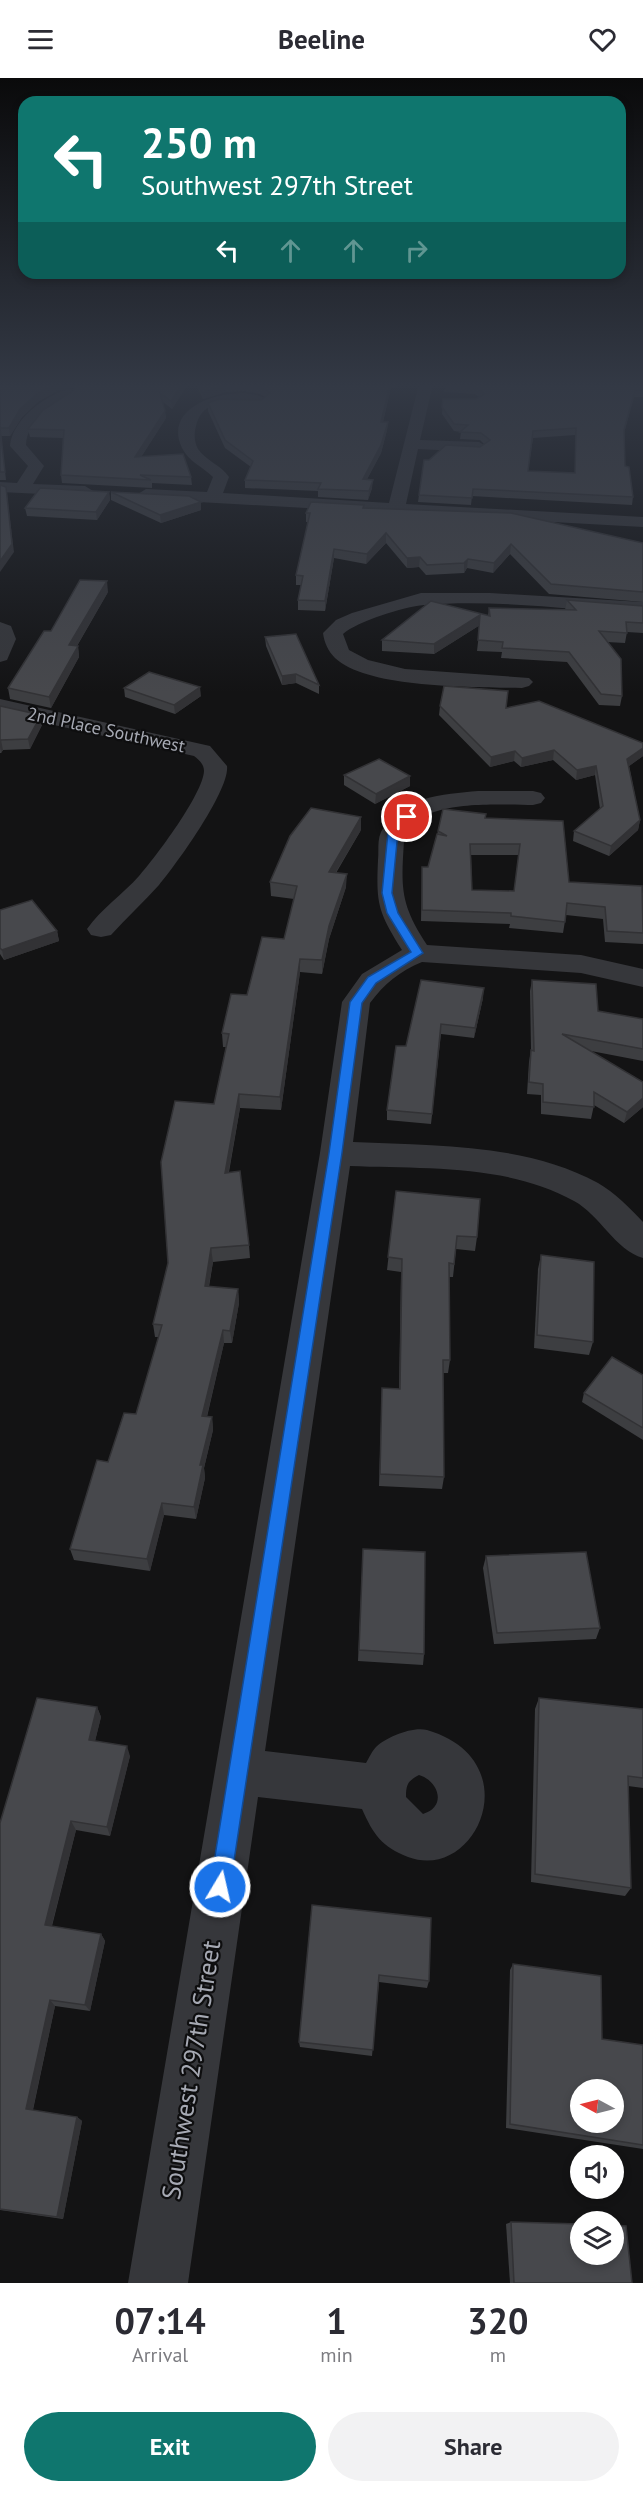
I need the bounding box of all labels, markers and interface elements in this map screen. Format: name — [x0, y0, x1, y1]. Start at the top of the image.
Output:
text: Beeline — [278, 22, 365, 56]
icon: menu — [24, 23, 57, 56]
icon: heart — [586, 23, 619, 56]
text: 250 m — [141, 115, 257, 170]
icon: left — [42, 120, 120, 198]
text: Southwest 297th Street — [141, 168, 413, 202]
icon: left — [211, 234, 244, 267]
icon: ahead — [274, 234, 307, 267]
icon: ahead — [337, 234, 370, 267]
icon: right — [400, 234, 433, 267]
street label: 2nd Place Southwest — [25, 702, 187, 757]
pin — [381, 791, 432, 842]
icon: arrive — [390, 800, 423, 833]
position arrow — [188, 1855, 252, 1919]
street label: Southwest 297th Street — [154, 1938, 227, 2202]
north arrow — [570, 2079, 624, 2133]
map controls — [570, 2079, 624, 2265]
button: sound — [570, 2145, 624, 2199]
button: layers — [570, 2211, 624, 2265]
text: 07:14 — [114, 2297, 206, 2344]
text: 1 — [326, 2297, 347, 2344]
text: 320 — [467, 2297, 529, 2344]
text: Arrival — [132, 2342, 188, 2368]
text: min — [320, 2342, 353, 2368]
text: m — [490, 2342, 506, 2368]
button: Exit — [24, 2412, 316, 2481]
button: Share — [328, 2412, 619, 2481]

